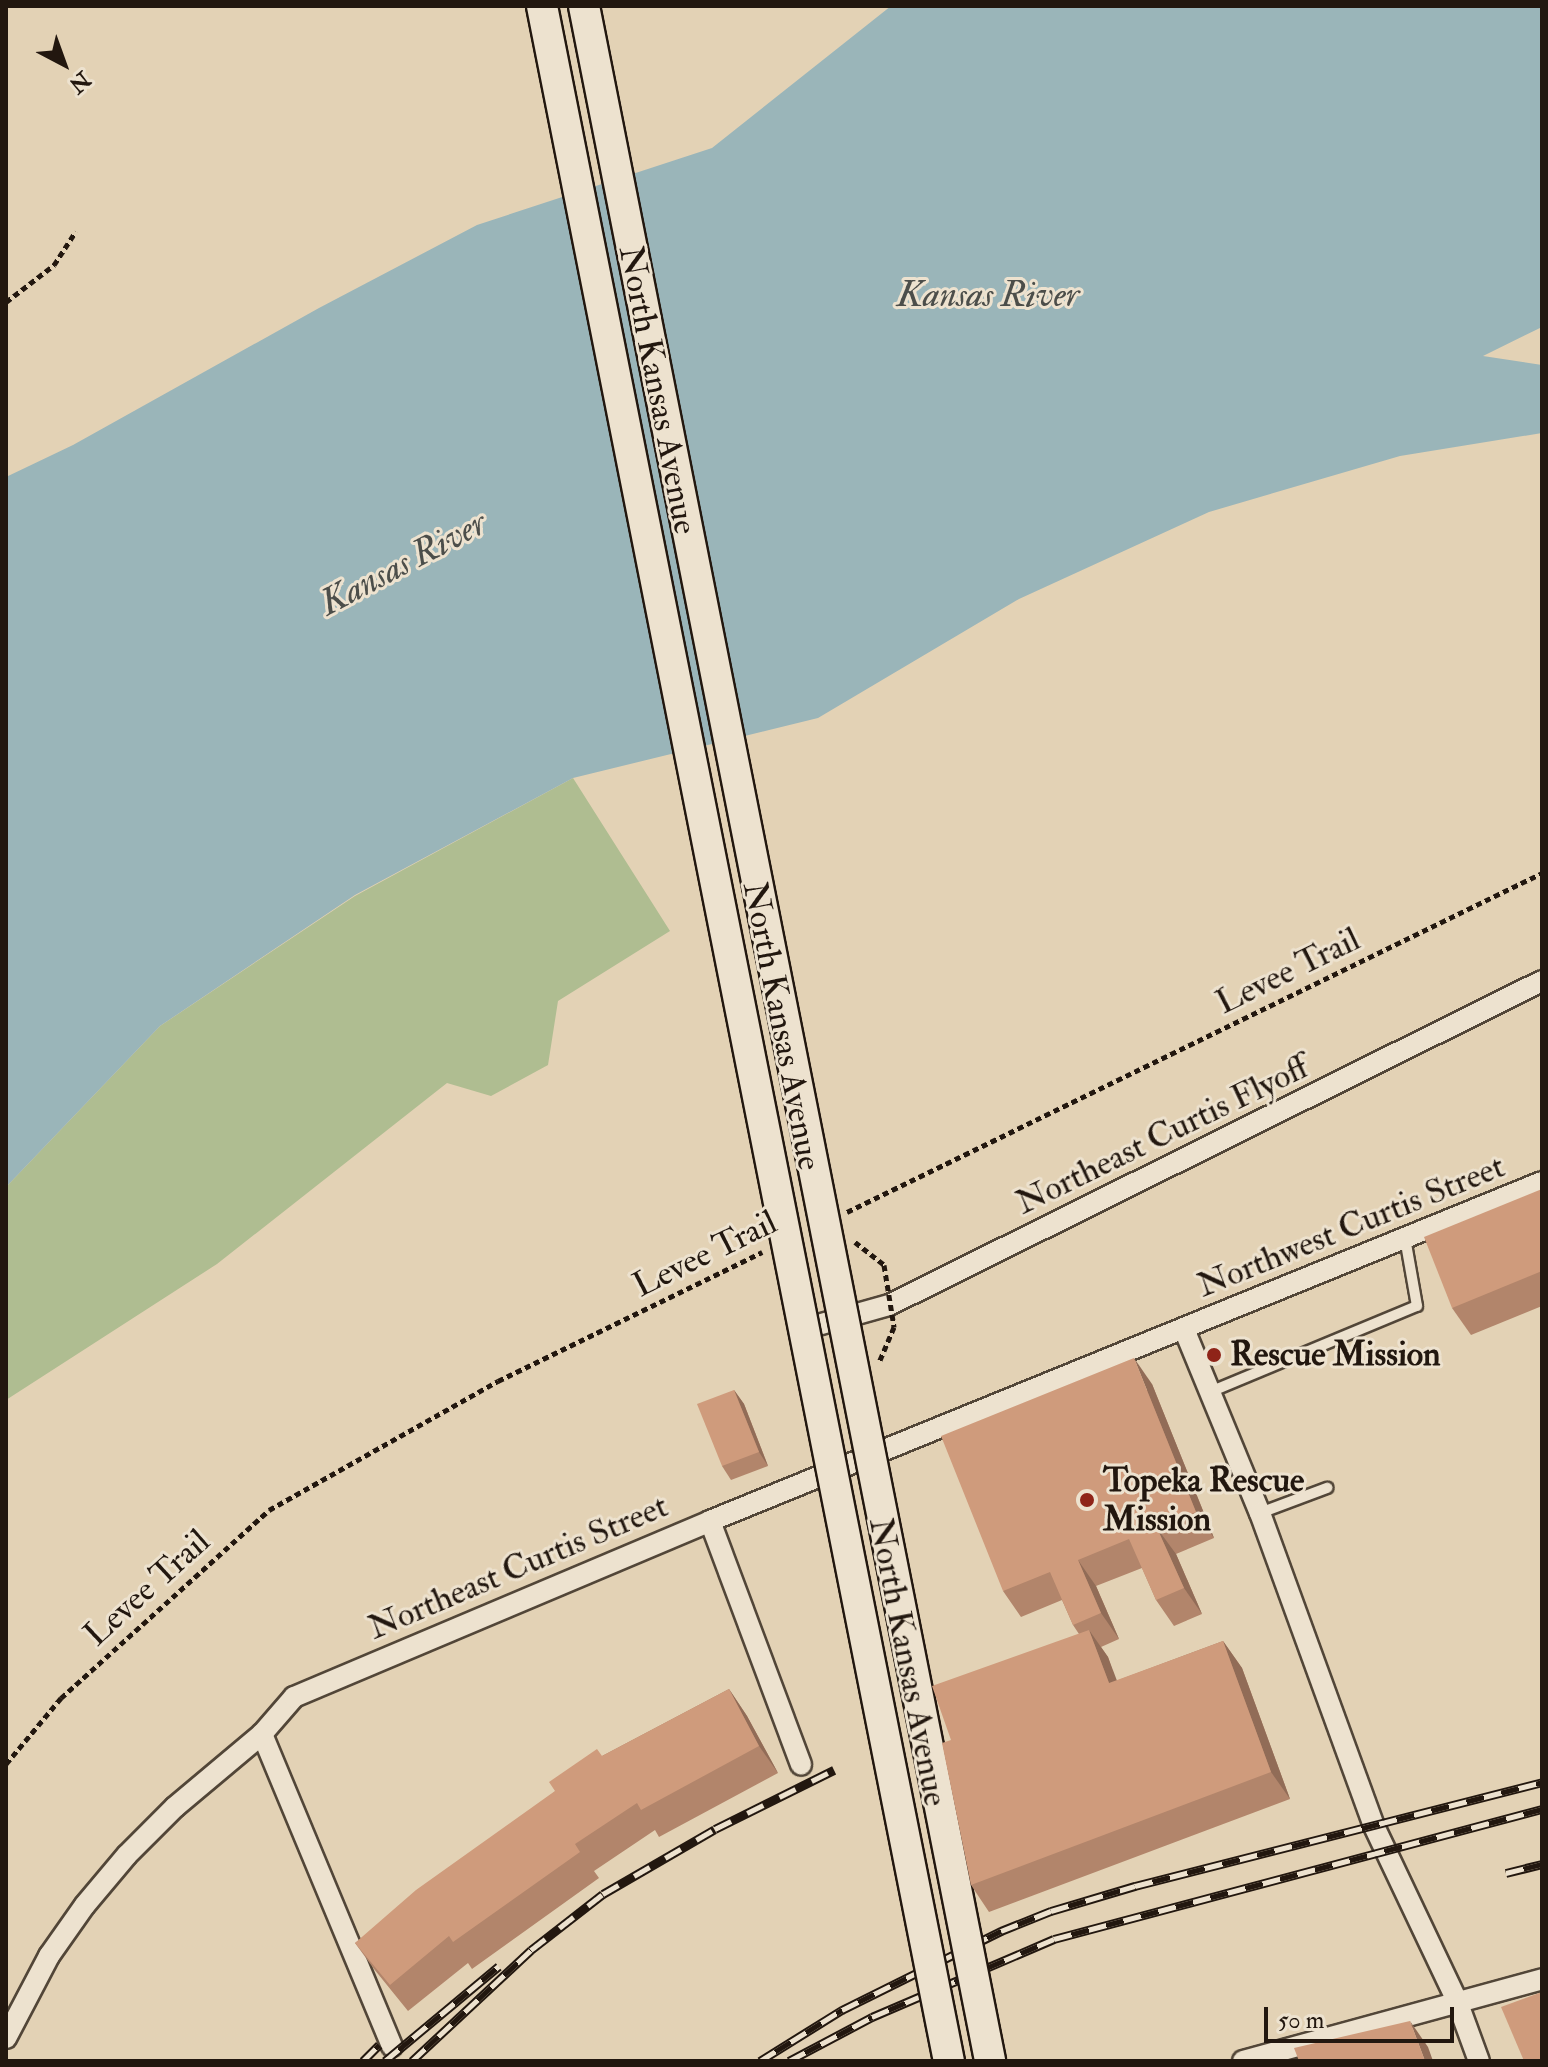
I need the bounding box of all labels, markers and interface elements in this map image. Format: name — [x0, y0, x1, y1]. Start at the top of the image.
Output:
north arrow — [24, 24, 104, 104]
text: N — [63, 65, 96, 99]
street label: North Kansas Avenue — [610, 242, 706, 538]
water label: Kansas River — [897, 273, 1079, 317]
water label: Kansas River — [312, 501, 494, 625]
street label: North Kansas Avenue — [734, 878, 830, 1174]
street label: Levee Trail — [1210, 919, 1366, 1023]
street label: Northeast Curtis Flyoff — [1009, 1047, 1315, 1223]
street label: Northwest Curtis Street — [1191, 1146, 1511, 1306]
street label: Levee Trail — [627, 1202, 783, 1306]
place label: Rescue Mission — [1230, 1335, 1441, 1375]
marker: Rescue Mission — [1205, 1346, 1223, 1364]
place label: Topeka Rescue Mission — [1103, 1460, 1304, 1540]
street label: Northeast Curtis Street — [362, 1485, 674, 1649]
marker: Topeka Rescue Mission — [1078, 1491, 1096, 1509]
street label: North Kansas Avenue — [860, 1514, 956, 1810]
street label: Levee Trail — [76, 1521, 218, 1655]
scale bar — [1268, 1991, 1458, 2041]
text: 50 m — [1278, 2005, 1324, 2036]

